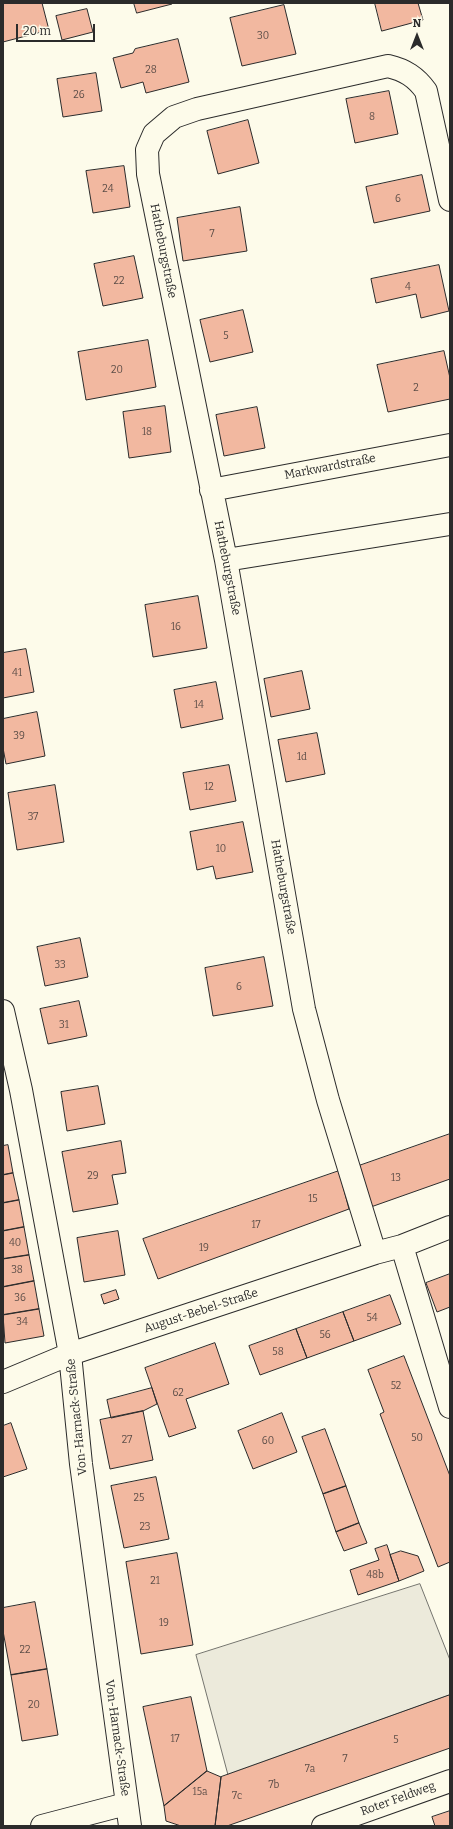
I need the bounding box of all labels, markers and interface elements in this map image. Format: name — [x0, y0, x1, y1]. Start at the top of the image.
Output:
scale bar — [18, 16, 97, 42]
north arrow — [397, 16, 437, 56]
text: N — [413, 17, 421, 30]
text: 20 m — [23, 24, 51, 38]
house number: 30 — [257, 30, 269, 42]
house number: 28 — [145, 64, 157, 76]
house number: 26 — [73, 89, 85, 101]
house number: 8 — [369, 111, 375, 123]
house number: 24 — [102, 183, 114, 195]
house number: 6 — [395, 193, 401, 205]
street label: Hatheburgstraße — [147, 202, 179, 300]
house number: 7 — [209, 228, 215, 240]
house number: 22 — [114, 275, 124, 287]
house number: 4 — [405, 281, 411, 293]
house number: 5 — [223, 330, 229, 342]
house number: 20 — [111, 364, 123, 376]
house number: 2 — [413, 382, 419, 394]
house number: 18 — [142, 426, 152, 438]
street label: Markwardstraße — [283, 451, 377, 483]
street label: Hatheburgstraße — [211, 519, 243, 617]
house number: 16 — [171, 621, 181, 633]
house number: 41 — [12, 667, 22, 679]
house number: 14 — [194, 699, 204, 711]
house number: 39 — [13, 730, 25, 742]
house number: 1d — [297, 751, 307, 763]
house number: 12 — [204, 781, 214, 793]
house number: 37 — [28, 811, 38, 823]
street label: Hatheburgstraße — [268, 838, 298, 936]
house number: 10 — [216, 843, 226, 855]
house number: 33 — [54, 959, 66, 971]
house number: 6 — [236, 981, 242, 993]
house number: 31 — [59, 1019, 69, 1031]
house number: 29 — [87, 1170, 99, 1182]
house number: 13 — [391, 1172, 401, 1184]
house number: 15 — [308, 1193, 318, 1205]
house number: 17 — [252, 1219, 260, 1231]
house number: 40 — [9, 1237, 21, 1249]
house number: 19 — [199, 1242, 209, 1254]
house number: 38 — [11, 1264, 23, 1276]
street label: August-Bebel-Straße — [142, 1286, 260, 1336]
house number: 36 — [14, 1292, 26, 1304]
house number: 54 — [366, 1312, 378, 1324]
house number: 34 — [16, 1316, 28, 1328]
house number: 56 — [319, 1329, 331, 1341]
house number: 58 — [272, 1346, 284, 1358]
street label: Von-Harnack-Straße — [64, 1358, 90, 1476]
house number: 52 — [391, 1380, 401, 1392]
house number: 62 — [172, 1387, 184, 1399]
house number: 50 — [411, 1432, 423, 1444]
house number: 27 — [122, 1434, 132, 1446]
house number: 60 — [262, 1435, 274, 1447]
house number: 25 — [134, 1492, 144, 1504]
house number: 23 — [139, 1521, 151, 1533]
house number: 48b — [366, 1569, 384, 1581]
house number: 21 — [150, 1575, 160, 1587]
house number: 19 — [159, 1617, 169, 1629]
house number: 22 — [20, 1644, 30, 1656]
street label: Von-Harnack-Straße — [102, 1679, 132, 1797]
house number: 20 — [28, 1699, 40, 1711]
house number: 17 — [171, 1733, 179, 1745]
house number: 5 — [393, 1734, 399, 1746]
house number: 7 — [342, 1753, 348, 1765]
house number: 7a — [305, 1763, 315, 1775]
house number: 7b — [269, 1779, 279, 1791]
street label: Roter Feldweg — [359, 1779, 437, 1819]
house number: 15a — [193, 1786, 207, 1798]
house number: 7c — [232, 1790, 242, 1802]

